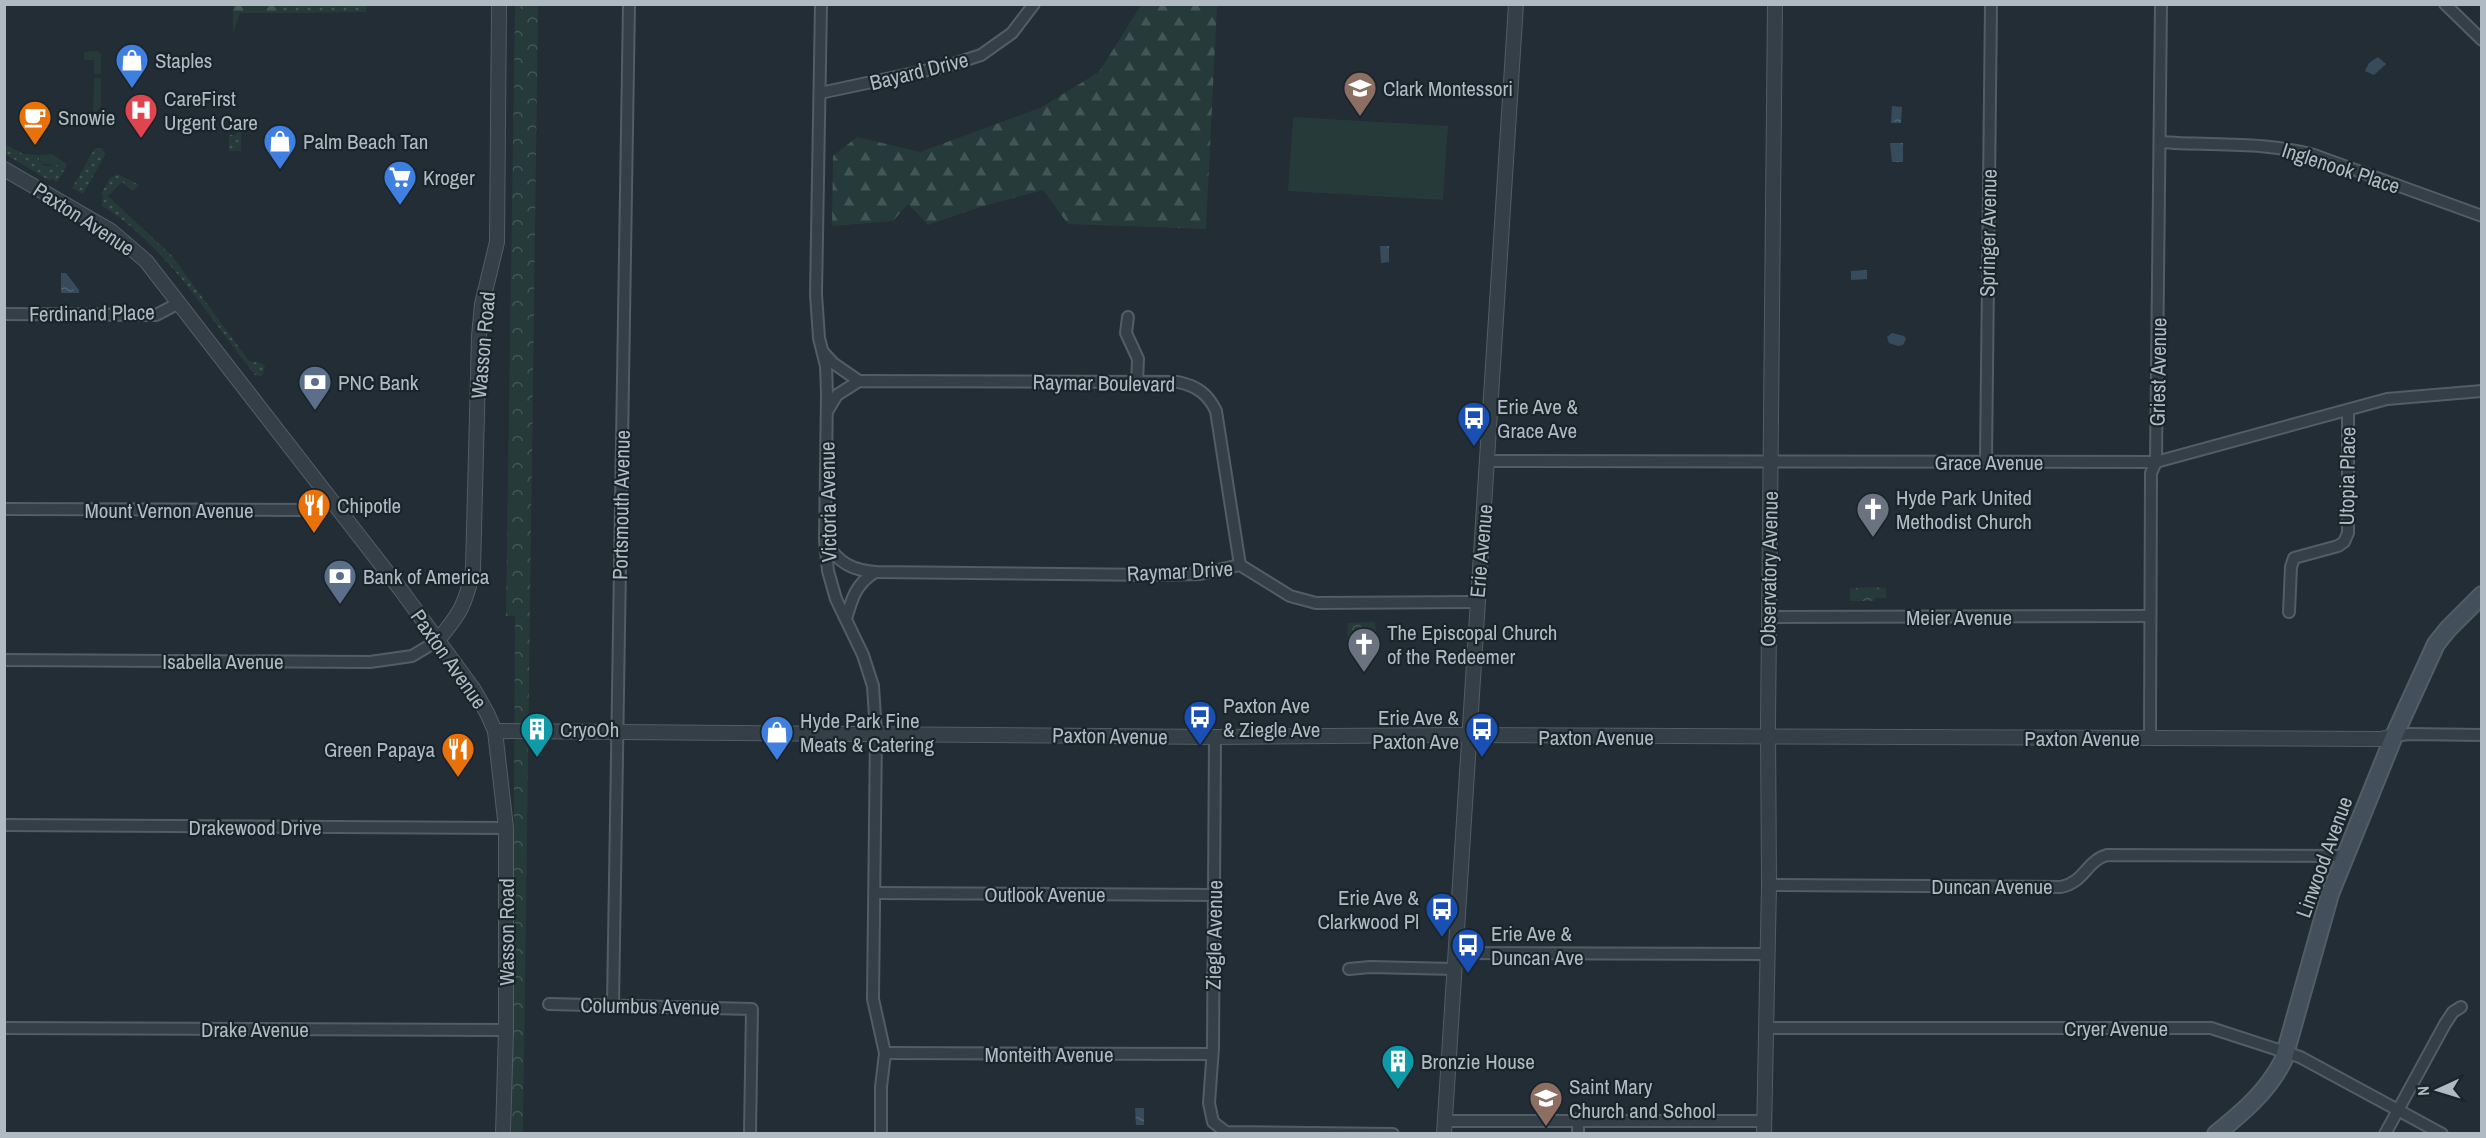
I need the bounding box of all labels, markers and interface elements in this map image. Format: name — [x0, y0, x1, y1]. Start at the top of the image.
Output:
shop icon: Staples — [114, 42, 150, 89]
street label: Bayard Drive — [867, 45, 971, 97]
place label: Staples — [155, 46, 212, 75]
school or university icon: Clark Montessori — [1342, 70, 1378, 117]
place label: Clark Montessori — [1383, 74, 1513, 103]
place label: CareFirst Urgent Care — [164, 84, 258, 137]
hospital icon: CareFirst Urgent Care — [123, 92, 159, 139]
cafe icon: Snowie — [17, 99, 53, 146]
place label: Snowie — [58, 103, 115, 132]
shop icon: Palm Beach Tan — [262, 123, 298, 170]
place label: Palm Beach Tan — [303, 127, 428, 156]
street label: Inglenook Place — [2278, 135, 2404, 201]
supermarket icon: Kroger — [382, 159, 418, 206]
place label: Kroger — [423, 163, 475, 192]
street label: Springer Avenue — [1972, 169, 2004, 297]
street label: Paxton Avenue — [28, 175, 140, 263]
street label: Wasson Road — [464, 290, 502, 400]
street label: Ferdinand Place — [29, 297, 155, 329]
street label: Griest Avenue — [2143, 317, 2173, 427]
bank icon: PNC Bank — [297, 364, 333, 411]
street label: Raymar Boulevard — [1032, 367, 1176, 399]
place label: PNC Bank — [338, 368, 419, 397]
place label: Erie Ave & Grace Ave — [1497, 392, 1579, 445]
bus stop icon: Erie Ave & Grace Ave — [1456, 400, 1492, 447]
street label: Utopia Place — [2332, 426, 2362, 526]
street label: Portsmouth Avenue — [605, 430, 637, 580]
street label: Victoria Avenue — [812, 441, 844, 563]
street label: Grace Avenue — [1935, 448, 2043, 477]
place label: Hyde Park United Methodist Church — [1896, 483, 2032, 536]
restaurant icon: Chipotle — [296, 487, 332, 534]
place label: Chipotle — [337, 491, 401, 520]
street label: Observatory Avenue — [1753, 491, 1785, 647]
church icon: Hyde Park United Methodist Church — [1855, 491, 1891, 538]
street label: Mount Vernon Avenue — [84, 496, 254, 525]
street label: Erie Avenue — [1462, 503, 1500, 599]
street label: Raymar Drive — [1126, 554, 1234, 588]
bank icon: Bank of America — [322, 558, 358, 605]
place label: Bank of America — [363, 562, 490, 591]
street label: Paxton Avenue — [404, 603, 494, 715]
street label: Meier Avenue — [1906, 603, 2012, 632]
place label: The Episcopal Church of the Redeemer — [1387, 618, 1557, 671]
church icon: The Episcopal Church of the Redeemer — [1346, 626, 1382, 673]
street label: Isabella Avenue — [162, 647, 284, 676]
place label: Paxton Ave & Ziegle Ave — [1223, 691, 1320, 744]
bus stop icon: Paxton Ave & Ziegle Ave — [1182, 699, 1218, 746]
place label: Erie Ave & Paxton Ave — [1372, 703, 1460, 756]
place label: Hyde Park Fine Meats & Catering — [800, 706, 934, 759]
building icon: CryoOh — [519, 711, 555, 758]
bus stop icon: Erie Ave & Paxton Ave — [1464, 711, 1500, 758]
shop icon: Hyde Park Fine Meats & Catering — [759, 714, 795, 761]
place label: CryoOh — [560, 715, 619, 744]
street label: Paxton Avenue — [1052, 720, 1168, 752]
street label: Paxton Avenue — [1538, 723, 1654, 752]
street label: Paxton Avenue — [2024, 724, 2140, 753]
restaurant icon: Green Papaya — [440, 731, 476, 778]
place label: Green Papaya — [324, 735, 435, 764]
street label: Linwood Avenue — [2289, 792, 2359, 922]
street label: Drakewood Drive — [188, 813, 322, 842]
street label: Duncan Avenue — [1931, 872, 2053, 901]
street label: Wasson Road — [492, 878, 521, 986]
street label: Outlook Avenue — [984, 880, 1106, 909]
street label: Ziegle Avenue — [1199, 880, 1229, 990]
place label: Erie Ave & Clarkwood Pl — [1318, 883, 1420, 936]
bus stop icon: Erie Ave & Clarkwood Pl — [1424, 891, 1460, 938]
place label: Erie Ave & Duncan Ave — [1491, 919, 1584, 972]
bus stop icon: Erie Ave & Duncan Ave — [1450, 927, 1486, 974]
street label: Columbus Avenue — [580, 990, 720, 1022]
street label: Cryer Avenue — [2064, 1014, 2168, 1043]
street label: Drake Avenue — [201, 1015, 309, 1044]
street label: Monteith Avenue — [985, 1040, 1113, 1069]
building icon: Bronzie House — [1380, 1043, 1416, 1090]
place label: Bronzie House — [1421, 1047, 1535, 1076]
north arrow — [2408, 1060, 2468, 1120]
place label: Saint Mary Church and School — [1569, 1072, 1715, 1125]
school or university icon: Saint Mary Church and School — [1528, 1080, 1564, 1127]
text: N — [2412, 1086, 2434, 1097]

